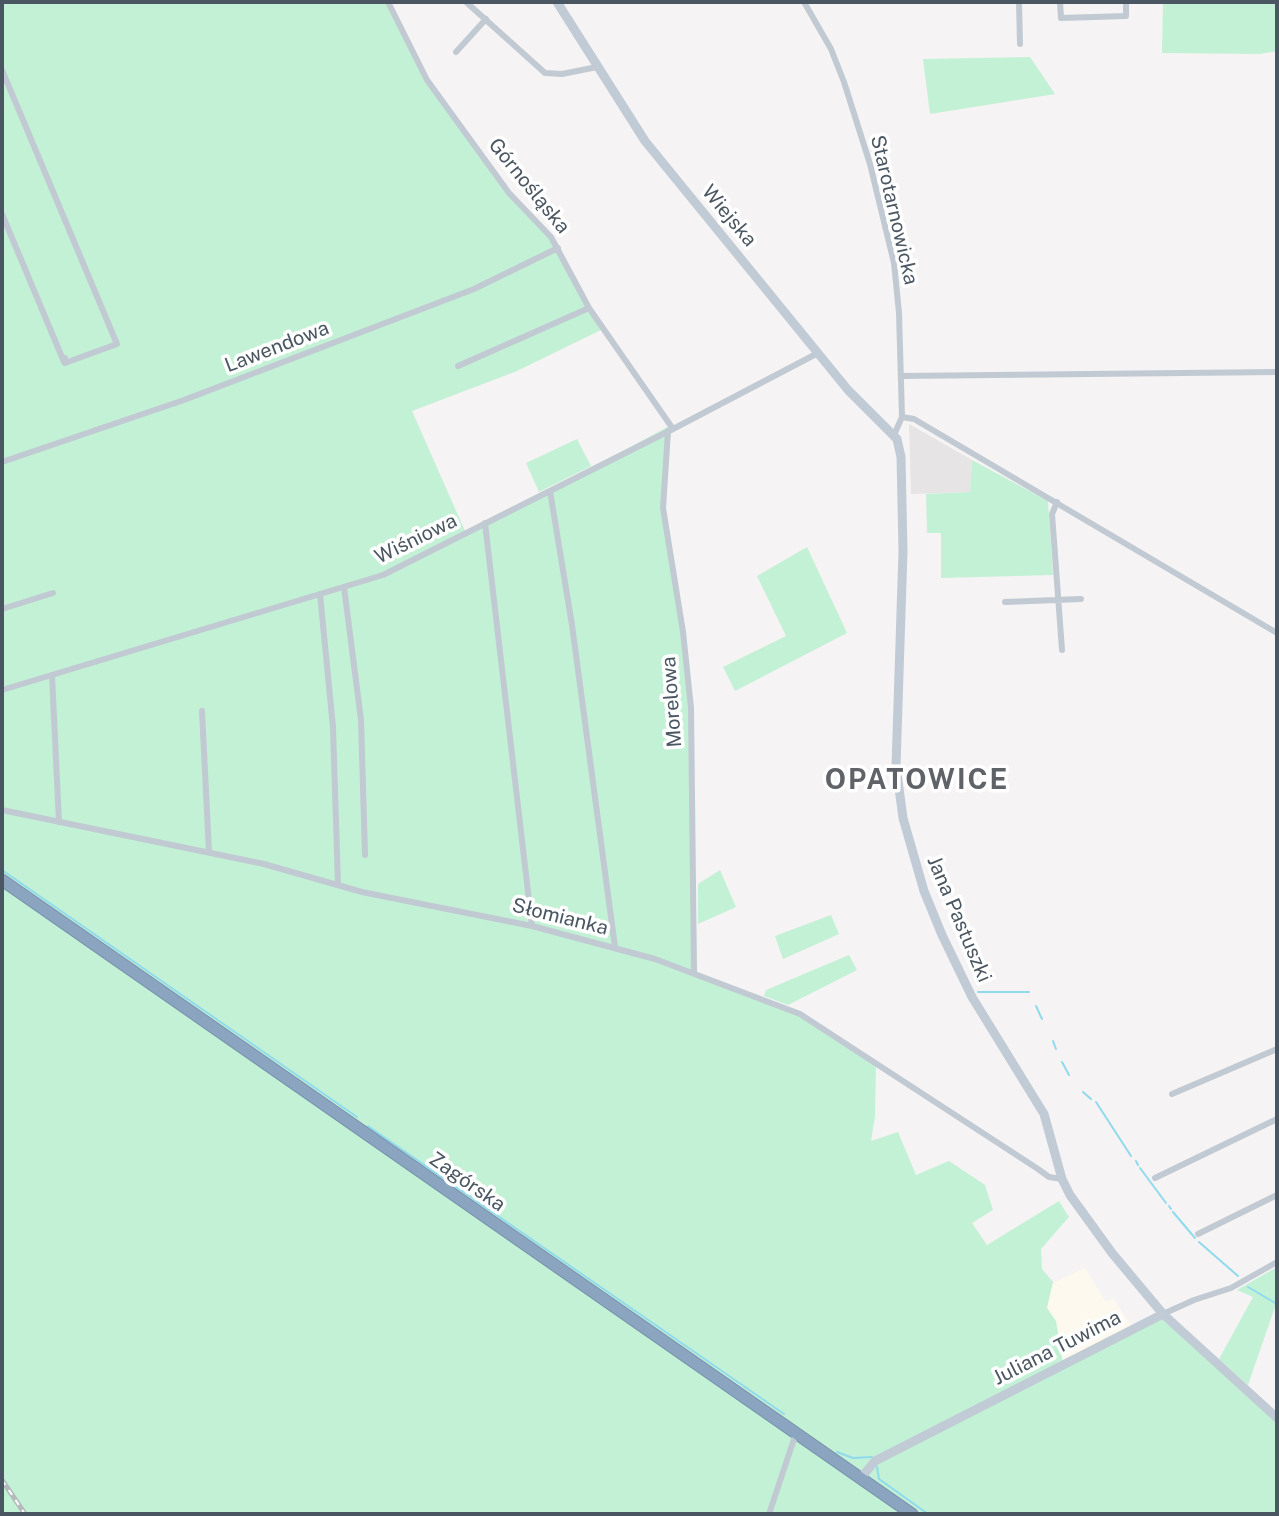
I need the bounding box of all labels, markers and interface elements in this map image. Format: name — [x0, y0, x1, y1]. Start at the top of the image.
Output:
street label: Górnośląska — [483, 133, 575, 239]
street label: Starotarnowicka — [865, 133, 923, 287]
street label: Wiejska — [696, 180, 762, 252]
street label: Lawendowa — [221, 316, 333, 378]
street label: Wiśniowa — [371, 509, 461, 569]
street label: Morelowa — [657, 656, 687, 748]
district label: OPATOWICE — [825, 763, 1009, 797]
street label: Jana Pastuszki — [922, 852, 996, 986]
street label: Słomianka — [509, 893, 611, 941]
street label: Zagórska — [424, 1147, 510, 1217]
street label: Juliana Tuwima — [989, 1305, 1125, 1391]

